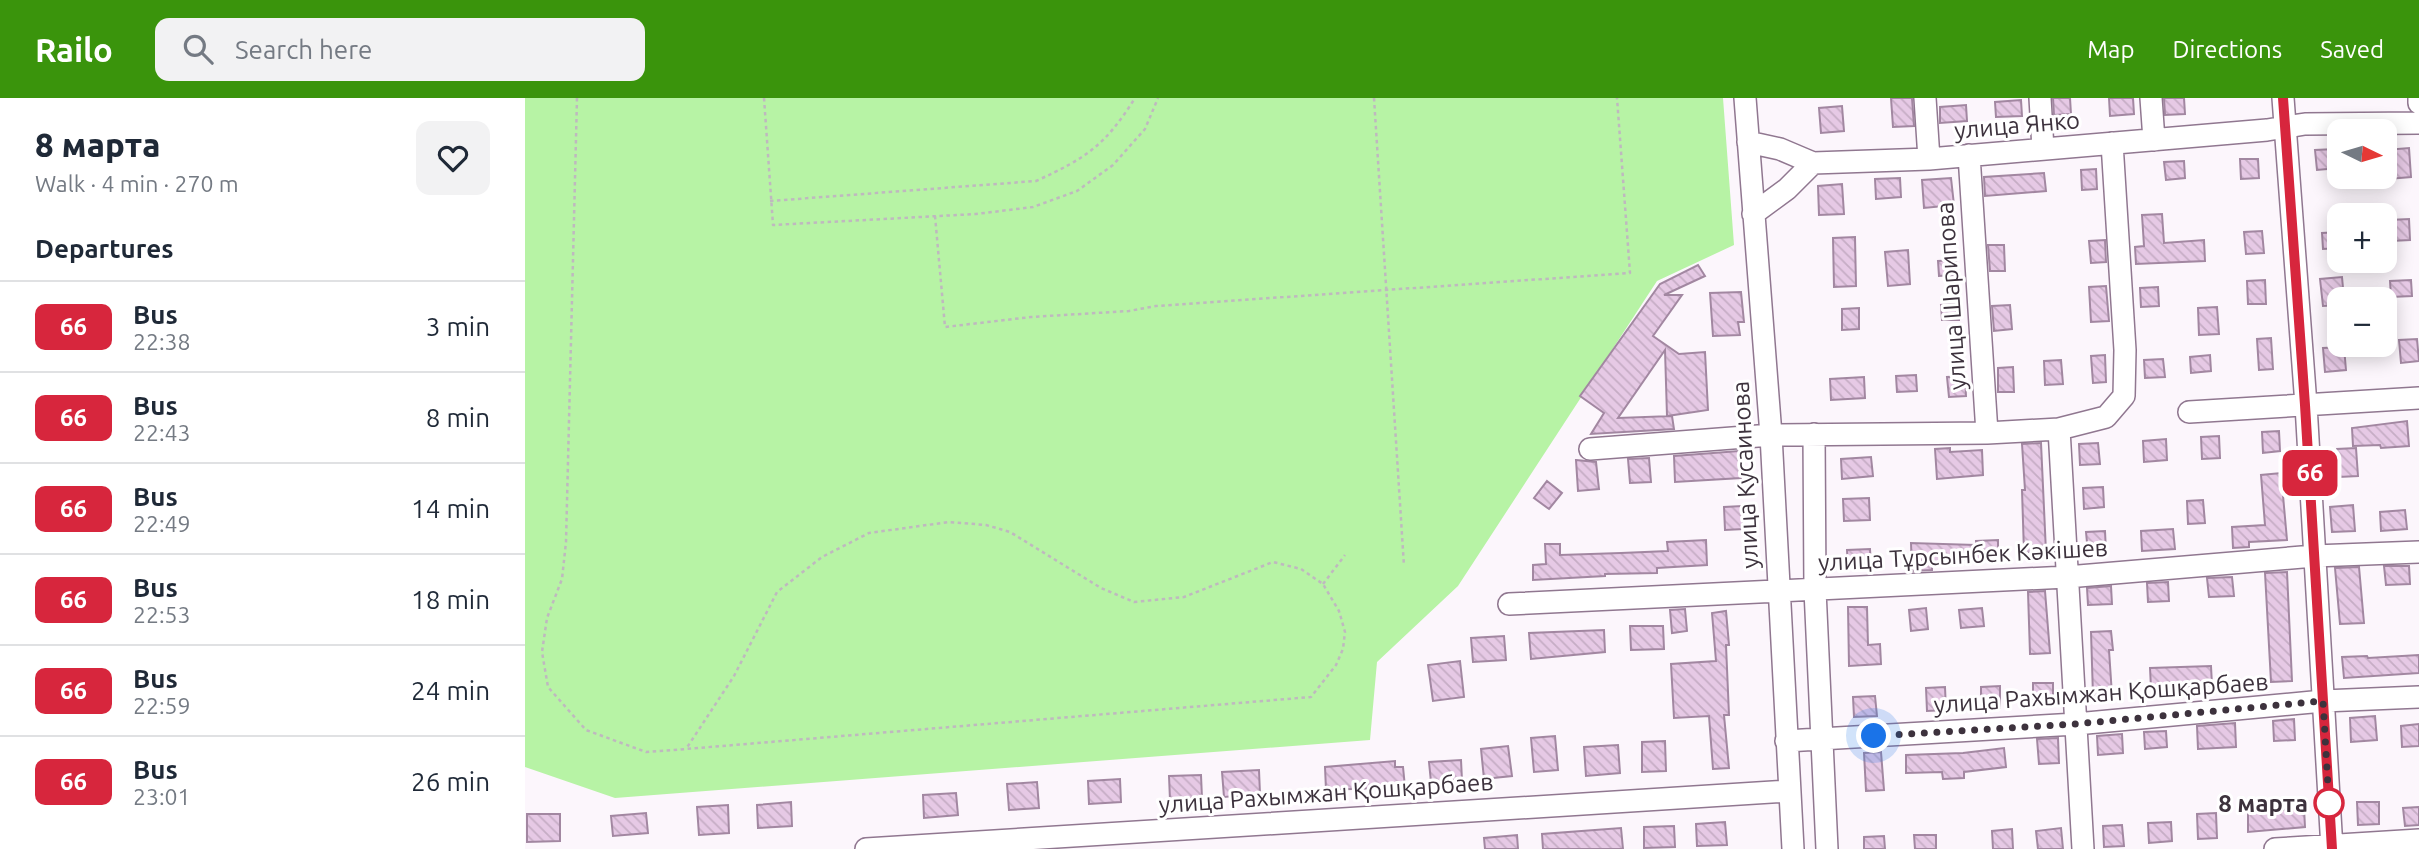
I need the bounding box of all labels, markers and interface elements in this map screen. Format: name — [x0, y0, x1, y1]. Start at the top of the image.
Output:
search box — [155, 18, 645, 81]
icon: search — [179, 30, 217, 68]
text: Railo — [35, 31, 113, 68]
text: Search here — [235, 35, 372, 64]
text: Map — [2087, 36, 2134, 63]
text: Directions — [2172, 36, 2282, 63]
text: Saved — [2320, 36, 2384, 63]
street label: улица Янко — [1953, 106, 2081, 144]
north arrow — [2327, 119, 2397, 189]
map controls — [2327, 119, 2397, 357]
button: heart — [416, 121, 490, 195]
text: 8 марта — [35, 126, 160, 163]
text: Walk · 4 min · 270 m — [35, 171, 239, 196]
street label: улица Шарипова — [1931, 201, 1971, 391]
button: + — [2327, 203, 2397, 273]
text: Departures — [35, 234, 173, 263]
button: − — [2327, 287, 2397, 357]
text: Bus — [133, 300, 178, 329]
text: 3 min — [426, 312, 490, 341]
text: 66 — [60, 313, 87, 340]
text: 22:38 — [133, 329, 191, 354]
street label: улица Кусаинова — [1727, 381, 1763, 569]
text: Bus — [133, 391, 178, 420]
text: 8 min — [426, 403, 490, 432]
text: 66 — [60, 404, 87, 431]
text: 22:43 — [133, 420, 191, 445]
line badge: 66 — [2279, 450, 2341, 496]
text: 66 — [2296, 459, 2324, 486]
text: Bus — [133, 482, 178, 511]
text: 14 min — [411, 494, 490, 523]
text: 66 — [60, 495, 87, 522]
text: 22:49 — [133, 511, 191, 536]
street label: улица Тұрсынбек Кәкішев — [1817, 534, 2109, 576]
text: Bus — [133, 573, 178, 602]
text: 18 min — [411, 585, 490, 614]
text: 66 — [60, 586, 87, 613]
text: 22:53 — [133, 602, 191, 627]
text: Bus — [133, 664, 178, 693]
street label: улица Рахымжан Қошқарбаев — [1933, 668, 2269, 718]
text: 24 min — [411, 676, 490, 705]
text: 66 — [60, 677, 87, 704]
text: 22:59 — [133, 693, 191, 718]
your location — [1856, 718, 1891, 753]
text: Bus — [133, 755, 178, 784]
text: 26 min — [411, 767, 490, 796]
text: 66 — [60, 768, 87, 795]
street label: улица Рахымжан Қошқарбаев — [1158, 768, 1494, 818]
text: 23:01 — [133, 784, 191, 809]
marker: 8 марта — [2314, 788, 2344, 818]
place label: 8 марта — [2218, 790, 2308, 817]

